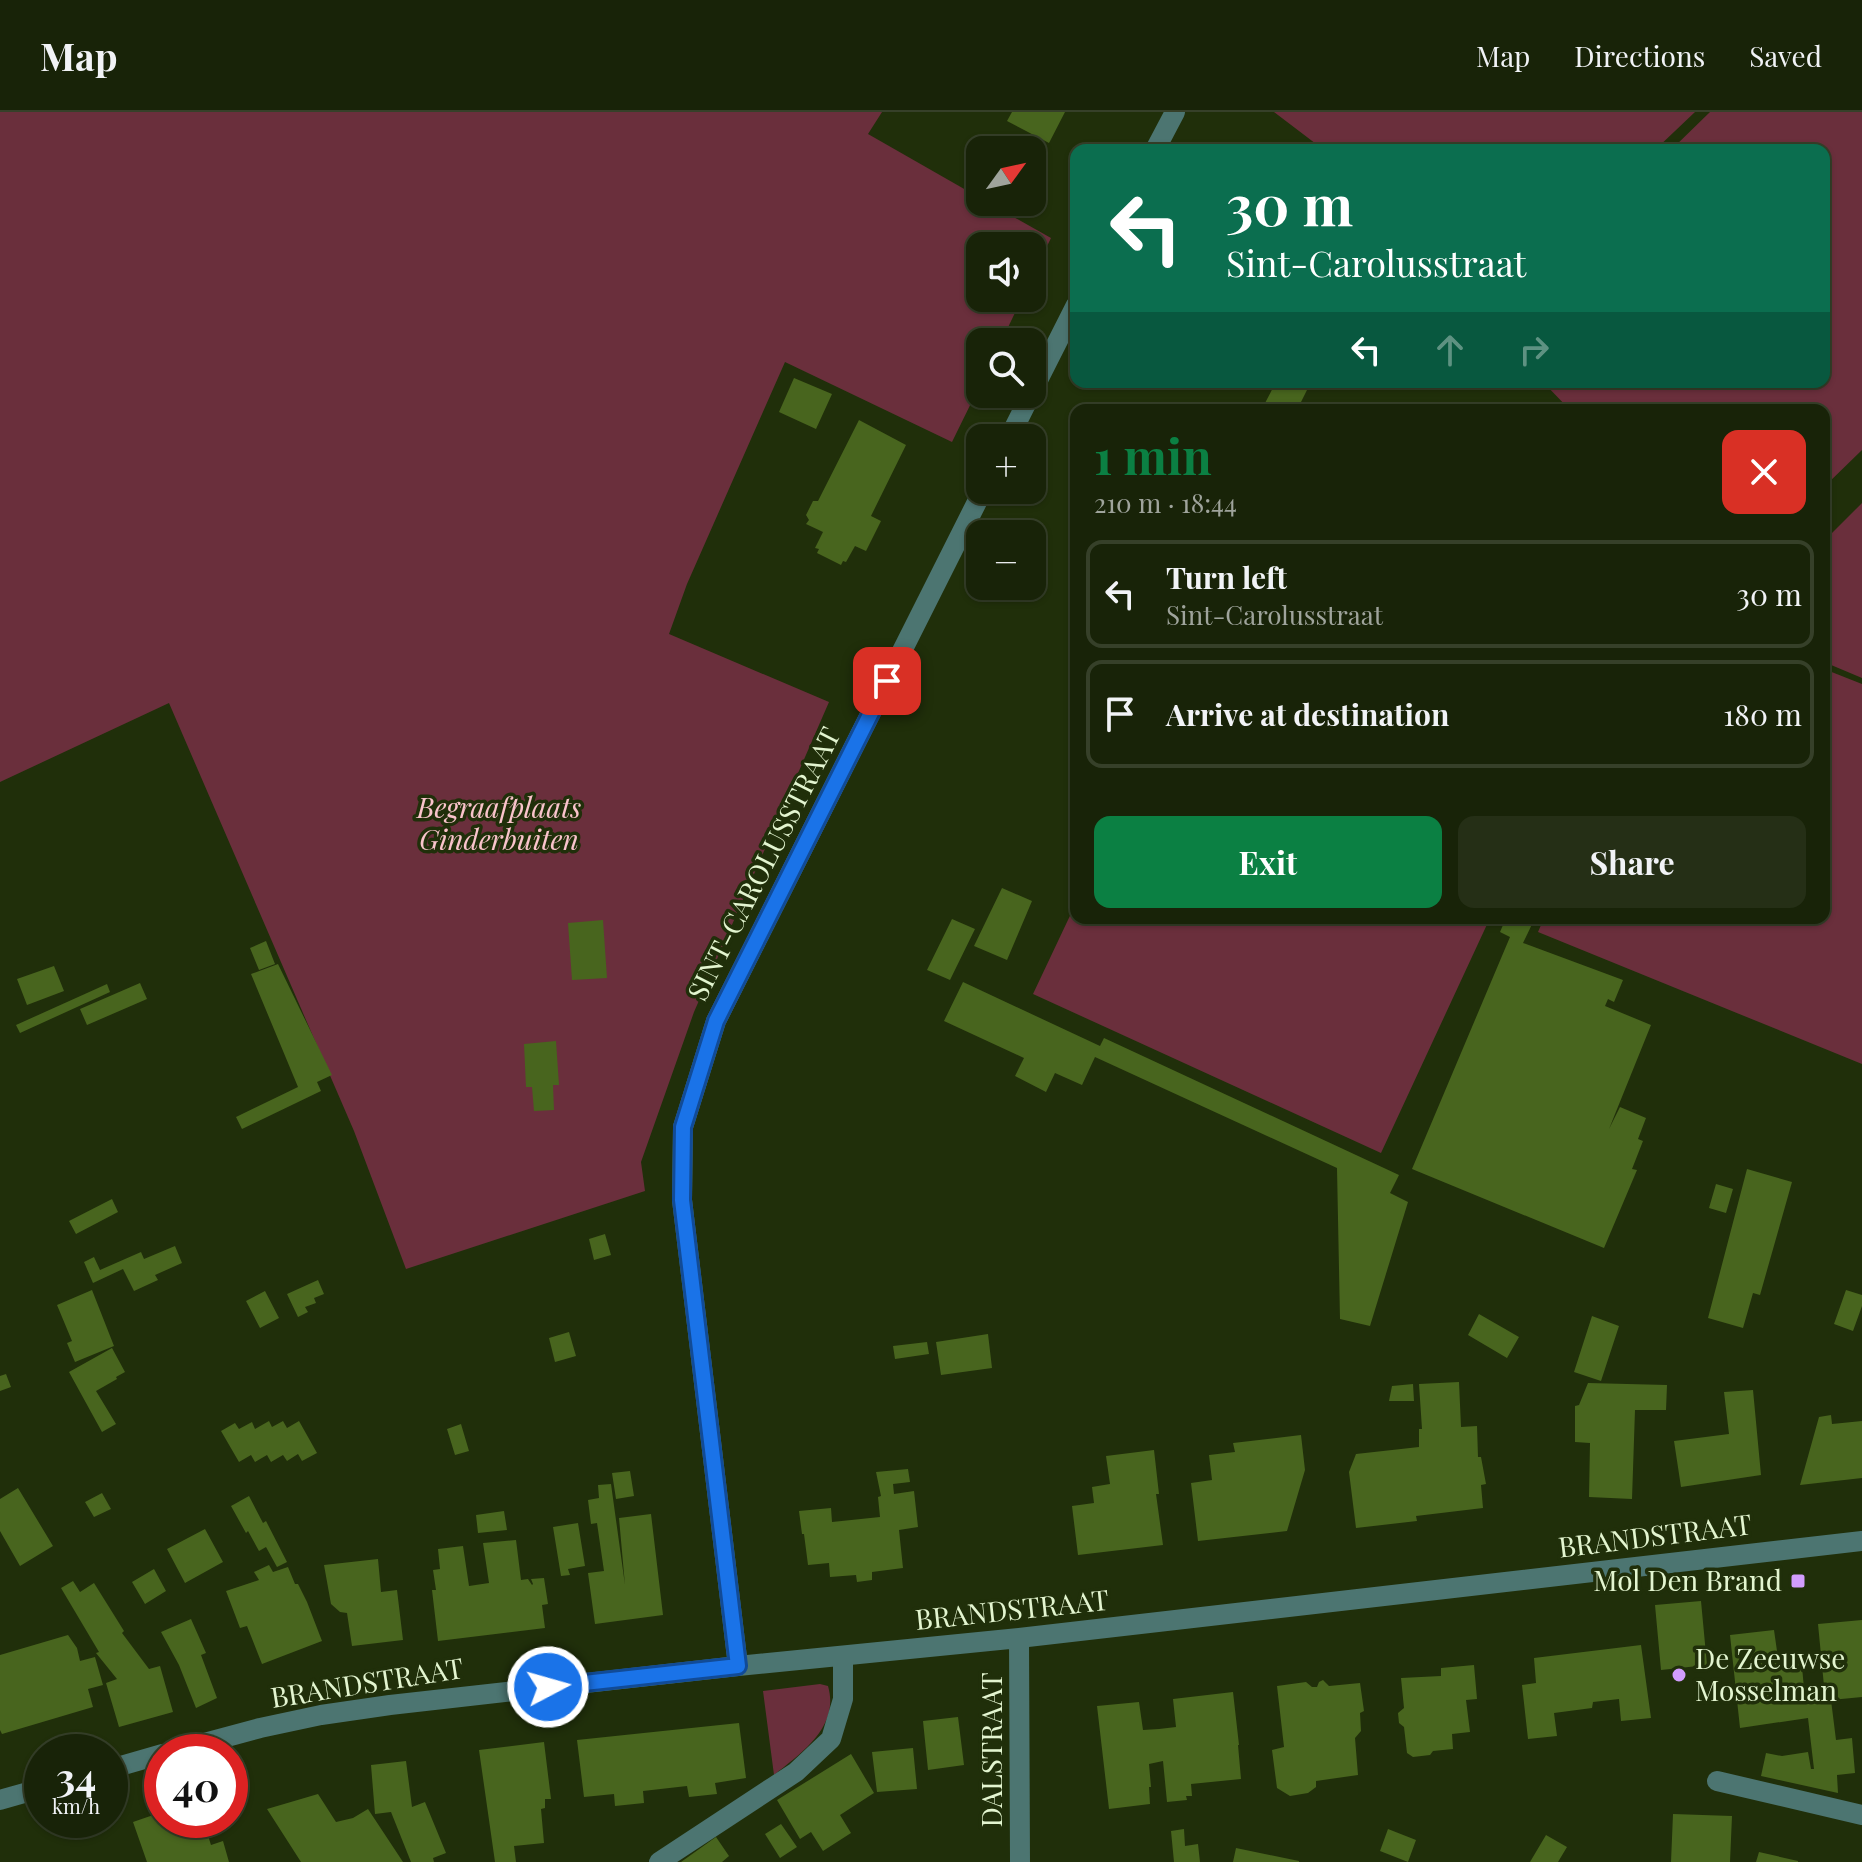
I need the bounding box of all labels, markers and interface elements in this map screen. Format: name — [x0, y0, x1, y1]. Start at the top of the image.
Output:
text: Map — [40, 30, 117, 81]
text: Map — [1476, 37, 1530, 74]
text: Directions — [1574, 37, 1705, 74]
text: Saved — [1749, 37, 1822, 74]
north arrow — [966, 136, 1046, 216]
map controls — [966, 136, 1046, 600]
text: 30 m — [1226, 166, 1353, 241]
icon: left — [1094, 176, 1198, 280]
button: sound — [966, 232, 1046, 312]
text: Sint-Carolusstraat — [1226, 238, 1526, 286]
button: search — [966, 328, 1046, 408]
icon: left — [1344, 328, 1388, 372]
icon: ahead — [1428, 328, 1472, 372]
icon: right — [1512, 328, 1556, 372]
text: 1 min — [1094, 423, 1212, 487]
button: + — [966, 424, 1046, 504]
button: close — [1722, 430, 1806, 514]
text: 210 m · 18:44 — [1094, 485, 1237, 520]
button: − — [966, 520, 1046, 600]
text: Turn left — [1166, 557, 1287, 597]
icon: left — [1098, 572, 1142, 616]
text: 30 m — [1736, 574, 1802, 614]
text: Sint-Carolusstraat — [1166, 597, 1383, 632]
pin — [853, 647, 921, 715]
icon: arrive — [865, 659, 909, 703]
icon: arrive — [1098, 692, 1142, 736]
text: Arrive at destination — [1166, 694, 1449, 734]
text: 180 m — [1723, 694, 1802, 734]
street label: SINT-CAROLUSSTRAAT — [678, 721, 848, 1006]
park label: Begraafplaats Ginderbuiten — [416, 788, 582, 857]
button: Exit — [1094, 816, 1442, 908]
button: Share — [1458, 816, 1806, 908]
street label: BRANDSTRAAT — [1556, 1504, 1754, 1565]
place label: Mol Den Brand — [1593, 1561, 1782, 1598]
marker: Mol Den Brand — [1789, 1572, 1807, 1590]
street label: BRANDSTRAAT — [913, 1580, 1110, 1637]
place label: De Zeeuwse Mosselman — [1695, 1639, 1846, 1708]
position arrow — [506, 1645, 590, 1729]
street label: BRANDSTRAAT — [268, 1648, 466, 1715]
marker: De Zeeuwse Mosselman — [1670, 1666, 1688, 1684]
street label: DALSTRAAT — [972, 1672, 1009, 1828]
speed limit sign: 40 — [144, 1734, 248, 1838]
text: 34 — [56, 1749, 96, 1802]
text: km/h — [52, 1792, 100, 1819]

